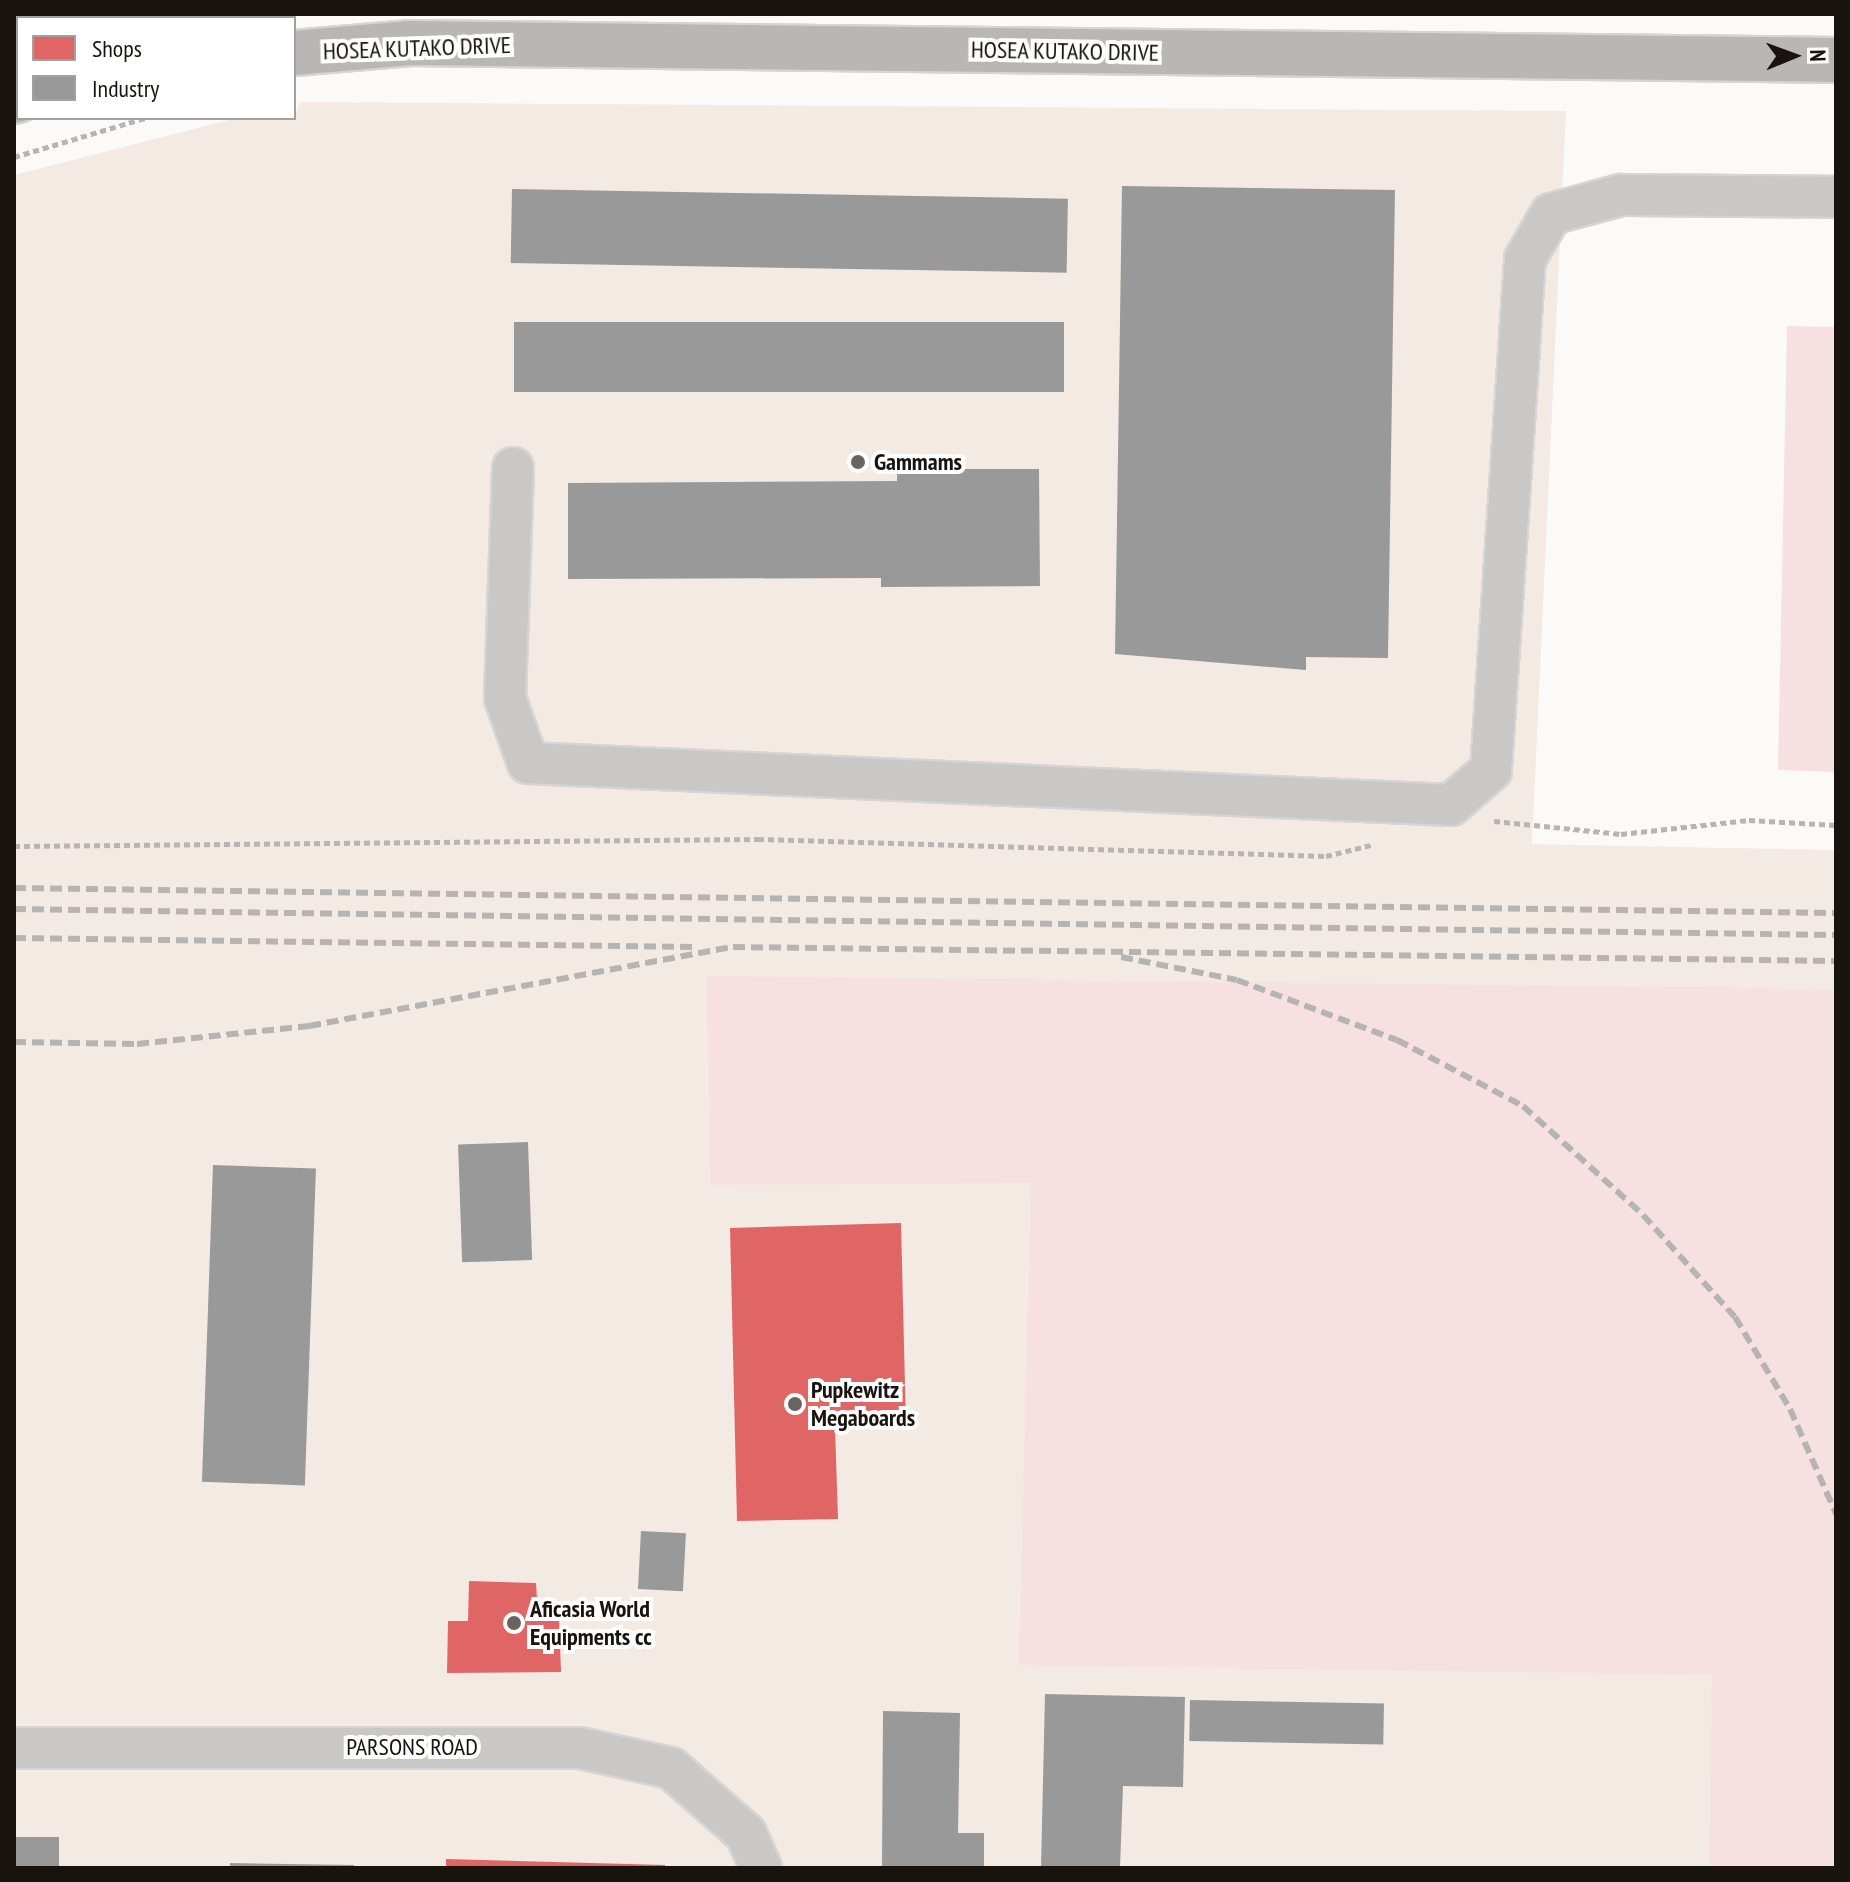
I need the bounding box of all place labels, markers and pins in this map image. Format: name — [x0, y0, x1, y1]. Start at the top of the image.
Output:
place label: Gammams — [874, 448, 962, 476]
marker: Gammams — [849, 453, 867, 471]
place label: Pupkewitz Megaboards — [811, 1376, 915, 1432]
marker: Pupkewitz Megaboards — [786, 1395, 804, 1413]
place label: Aficasia World Equipments cc — [530, 1595, 652, 1651]
marker: Aficasia World Equipments cc — [505, 1614, 523, 1632]

